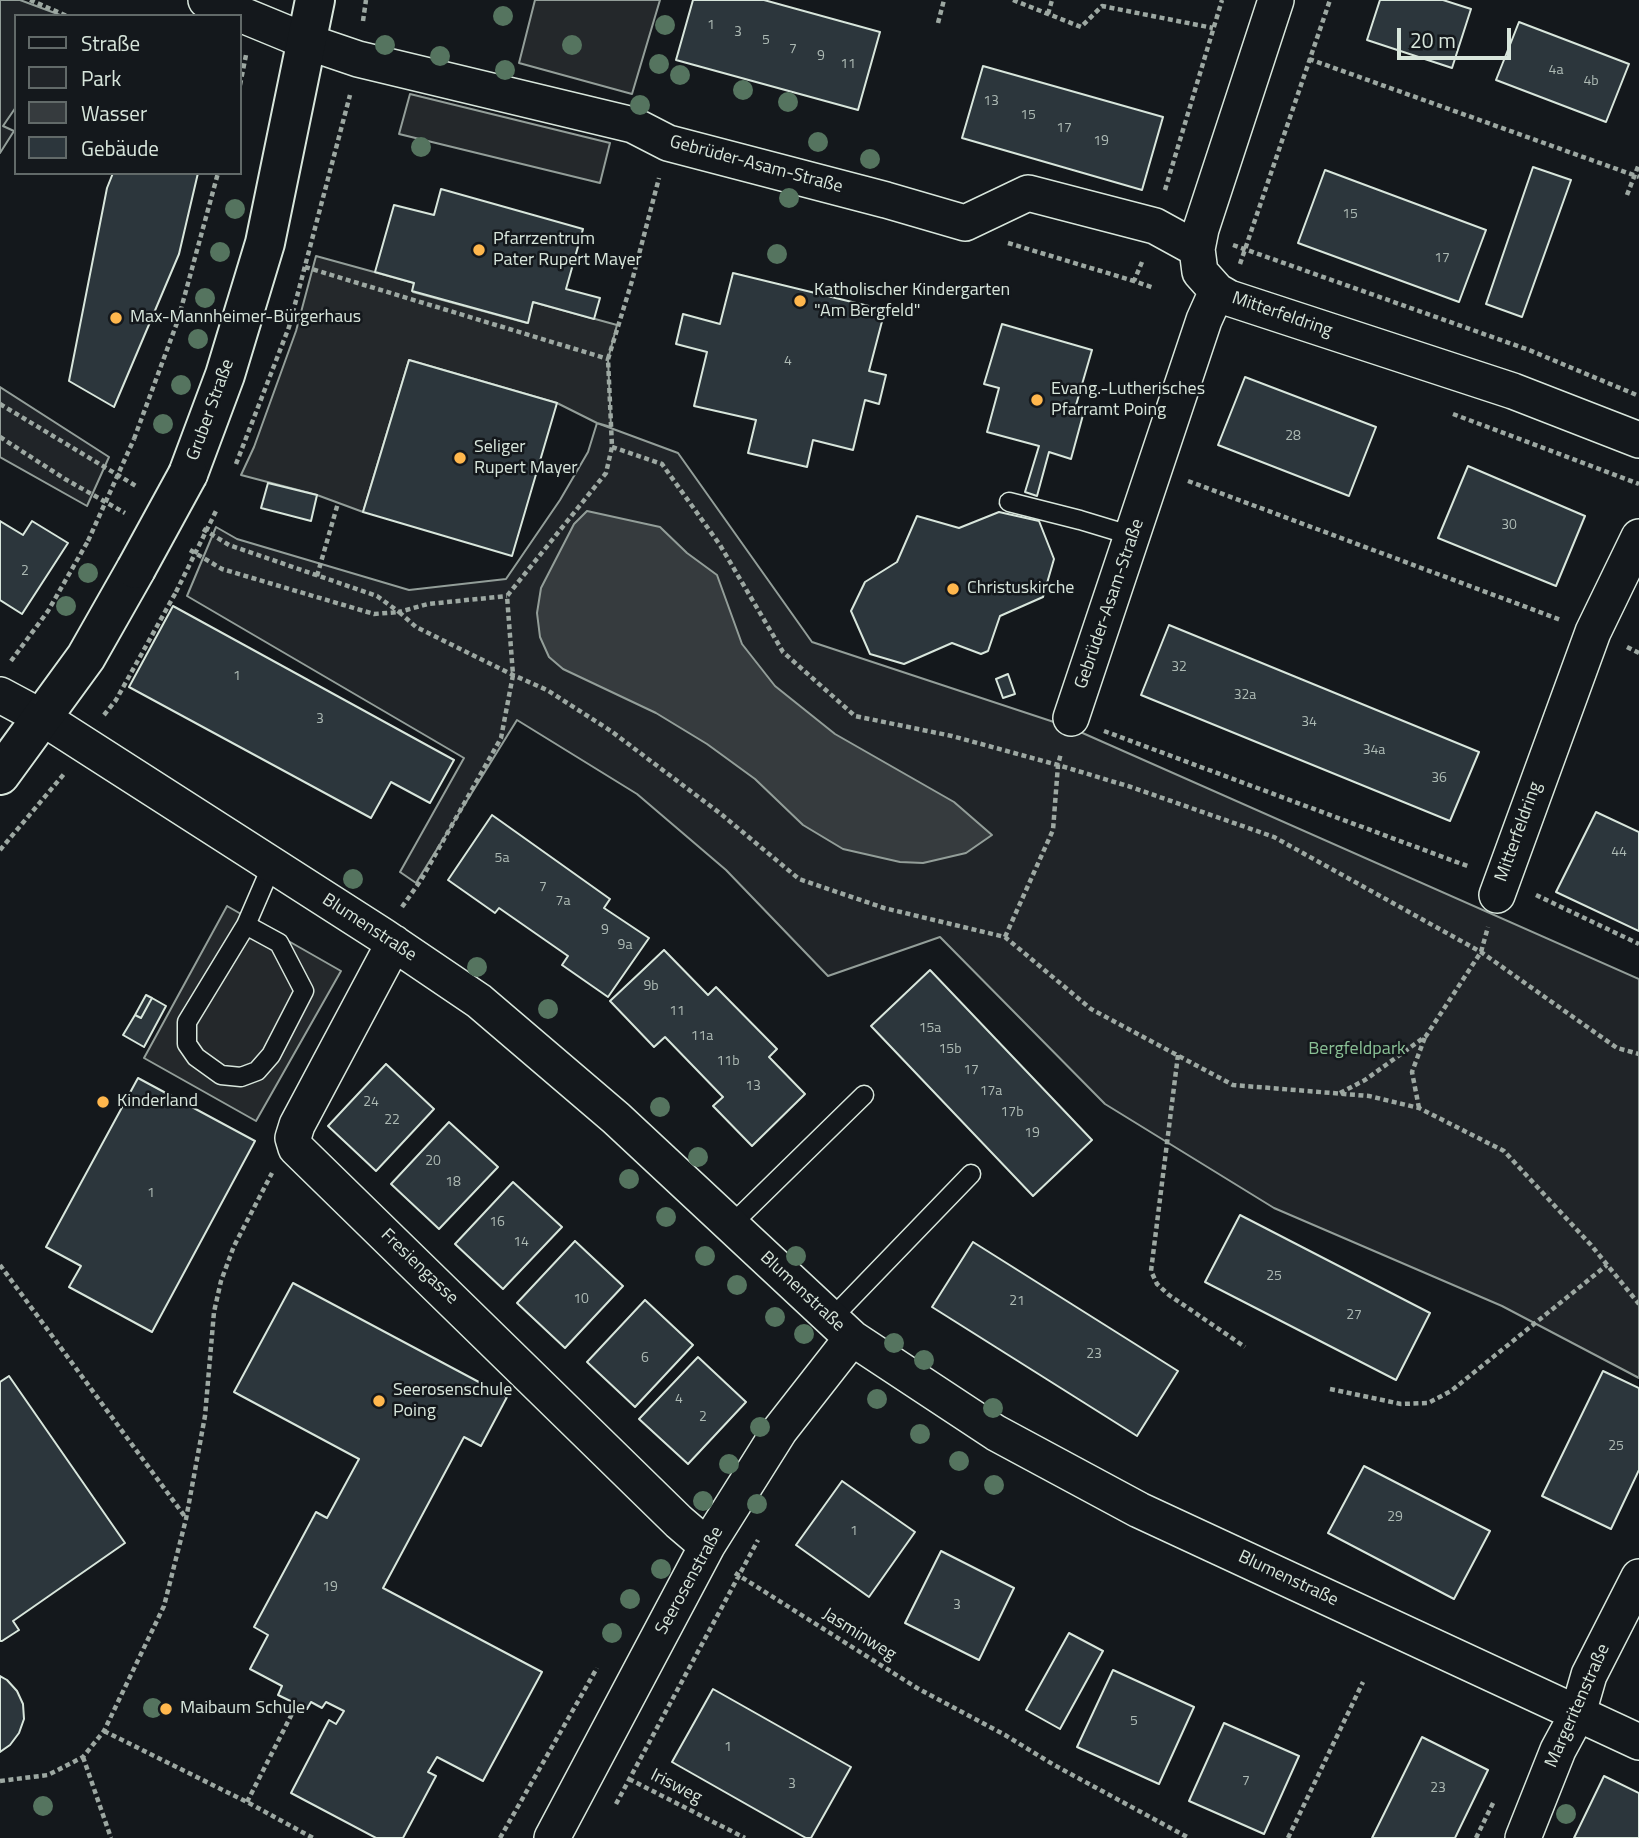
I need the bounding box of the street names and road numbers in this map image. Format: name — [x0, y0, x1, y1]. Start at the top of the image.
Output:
street label: Gebrüder-Asam-Straße — [667, 131, 845, 199]
street label: Mitterfeldring — [1229, 288, 1335, 342]
street label: Gruber Straße — [183, 356, 239, 464]
street label: Gebrüder-Asam-Straße — [1071, 516, 1149, 692]
street label: Mitterfeldring — [1491, 779, 1547, 885]
street label: Blumenstraße — [318, 890, 420, 966]
street label: Fresiengasse — [376, 1225, 462, 1309]
street label: Blumenstraße — [755, 1247, 849, 1337]
street label: Seerosenstraße — [651, 1523, 729, 1639]
street label: Blumenstraße — [1235, 1546, 1341, 1612]
street label: Jasminweg — [818, 1604, 900, 1666]
street label: Margeritenstraße — [1541, 1641, 1615, 1771]
street label: Irisweg — [647, 1765, 705, 1809]

